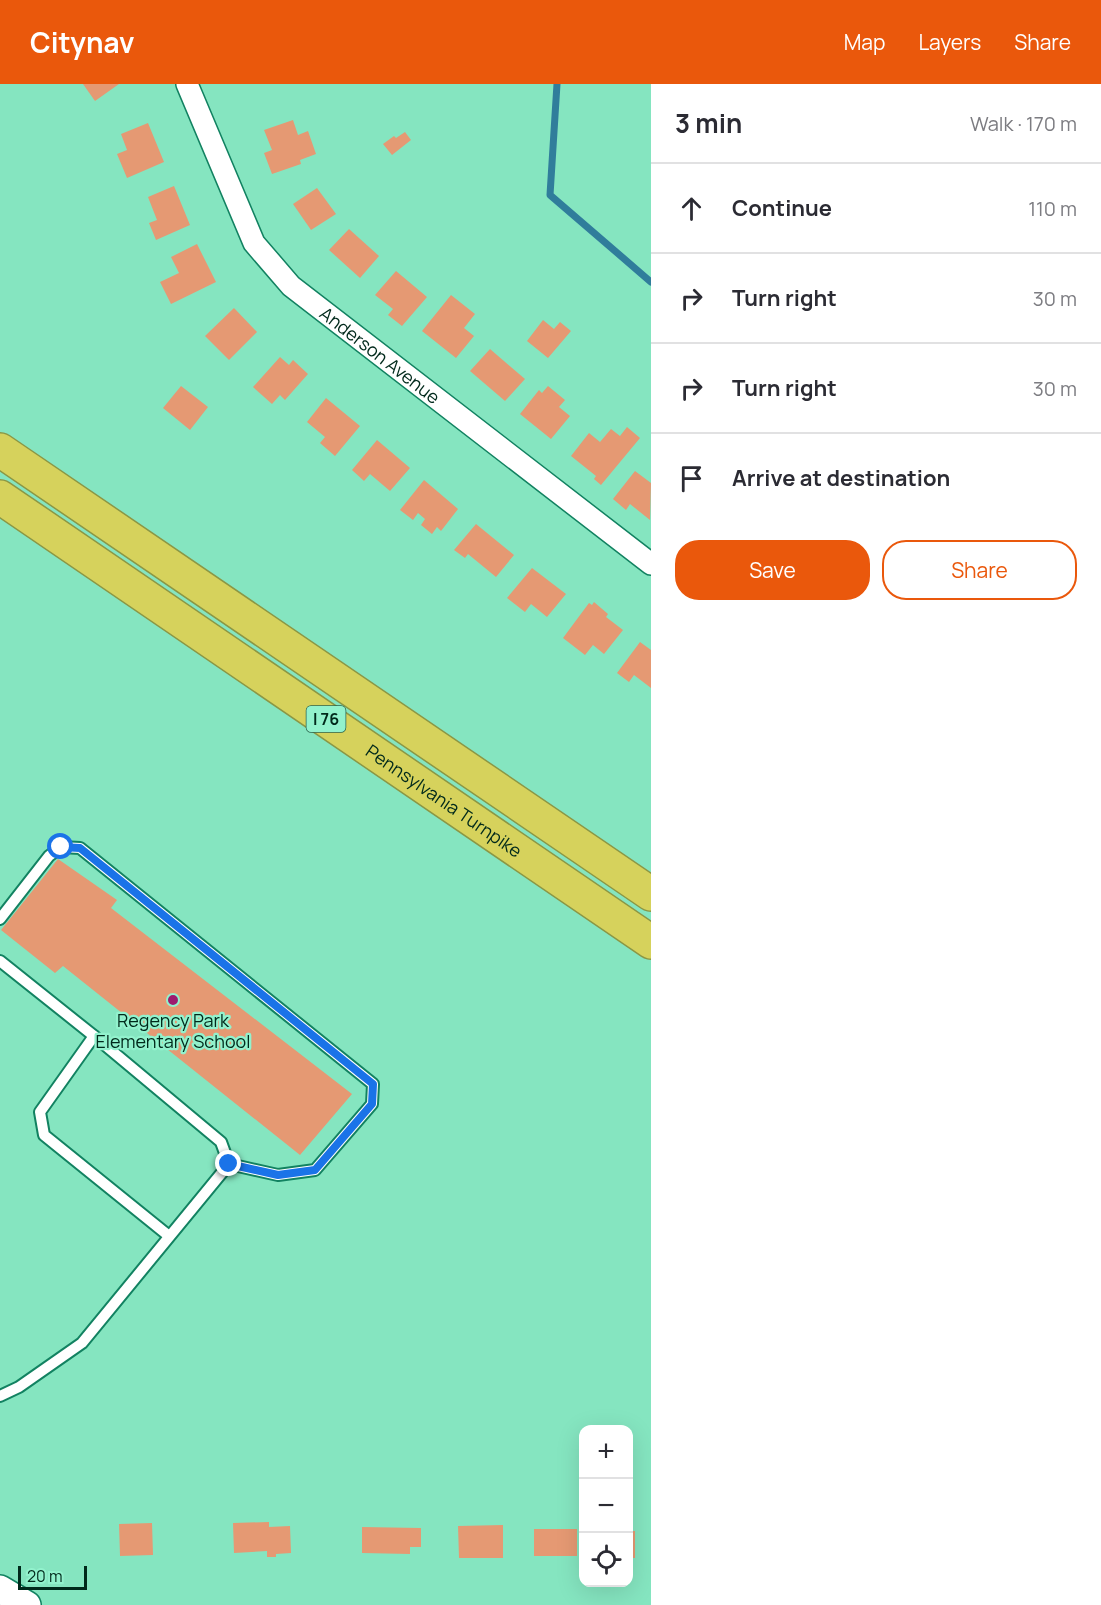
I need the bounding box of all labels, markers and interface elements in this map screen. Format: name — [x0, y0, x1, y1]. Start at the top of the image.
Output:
text: Citynav — [30, 23, 134, 61]
text: Map — [844, 28, 885, 56]
text: Layers — [918, 28, 981, 56]
text: Share — [1014, 28, 1071, 56]
text: 3 min — [675, 105, 742, 141]
text: Walk · 170 m — [970, 110, 1077, 137]
icon: ahead — [675, 192, 708, 225]
text: Continue — [732, 193, 832, 223]
text: 110 m — [1028, 195, 1077, 222]
icon: right — [675, 282, 708, 315]
text: Turn right — [732, 283, 837, 313]
text: 30 m — [1033, 285, 1077, 312]
street label: Anderson Avenue — [315, 301, 445, 409]
icon: right — [675, 372, 708, 405]
text: Turn right — [732, 373, 837, 403]
text: 30 m — [1033, 375, 1077, 402]
icon: arrive — [675, 462, 708, 495]
text: Arrive at destination — [732, 463, 950, 493]
button: Save — [675, 540, 870, 600]
button: Share — [882, 540, 1077, 600]
road number: I 76 — [306, 706, 346, 732]
street label: Pennsylvania Turnpike — [361, 739, 527, 863]
route start — [47, 833, 73, 859]
marker: Regency Park Elementary School — [166, 993, 180, 1007]
place label: Regency Park Elementary School — [96, 1008, 250, 1053]
route end — [215, 1150, 241, 1176]
map controls — [579, 1425, 633, 1587]
button: + — [579, 1425, 633, 1479]
button: − — [579, 1479, 633, 1533]
button: locate — [579, 1533, 633, 1587]
scale bar — [18, 1563, 87, 1590]
text: 20 m — [27, 1565, 63, 1587]

